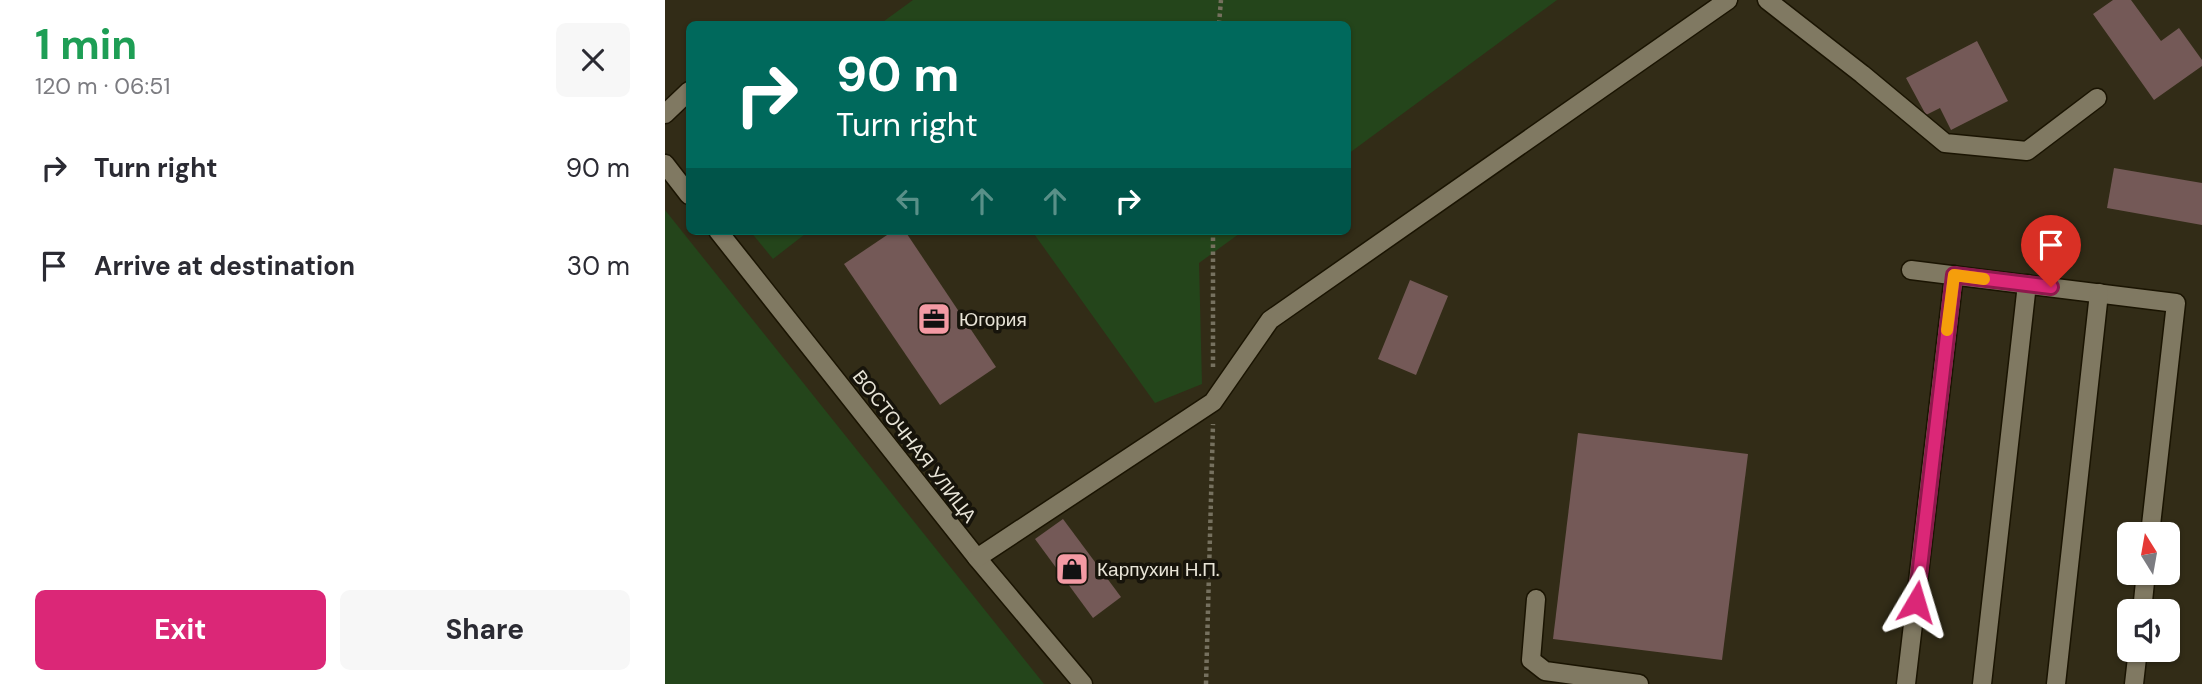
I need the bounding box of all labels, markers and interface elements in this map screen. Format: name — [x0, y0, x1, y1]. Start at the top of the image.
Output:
text: 1 min — [35, 17, 137, 72]
button: close — [556, 23, 630, 97]
text: 90 m — [836, 42, 959, 106]
icon: right — [721, 49, 812, 140]
text: 120 m · 06:51 — [35, 71, 170, 101]
text: Turn right — [836, 104, 978, 146]
icon: right — [35, 149, 73, 187]
text: Turn right — [94, 151, 218, 185]
text: 90 m — [566, 151, 630, 185]
icon: left — [890, 182, 928, 220]
icon: ahead — [963, 182, 1001, 220]
icon: ahead — [1036, 182, 1074, 220]
icon: right — [1109, 182, 1147, 220]
pin — [2021, 215, 2081, 287]
icon: arrive — [2032, 226, 2070, 264]
icon: arrive — [35, 247, 73, 285]
text: Arrive at destination — [94, 249, 355, 283]
text: 30 m — [567, 249, 630, 283]
office icon: Югория — [915, 300, 953, 338]
place label: Югория — [959, 307, 1027, 332]
street label: ВОСТОЧНАЯ УЛИЦА — [847, 365, 982, 528]
north arrow — [2117, 522, 2181, 584]
map controls — [2117, 522, 2180, 662]
shop icon: Карпухин Н.П. — [1053, 550, 1091, 588]
place label: Карпухин Н.П. — [1097, 557, 1220, 582]
position arrow — [1879, 565, 1953, 639]
button: Exit — [35, 590, 326, 670]
button: Share — [340, 590, 630, 670]
button: sound — [2117, 599, 2180, 662]

